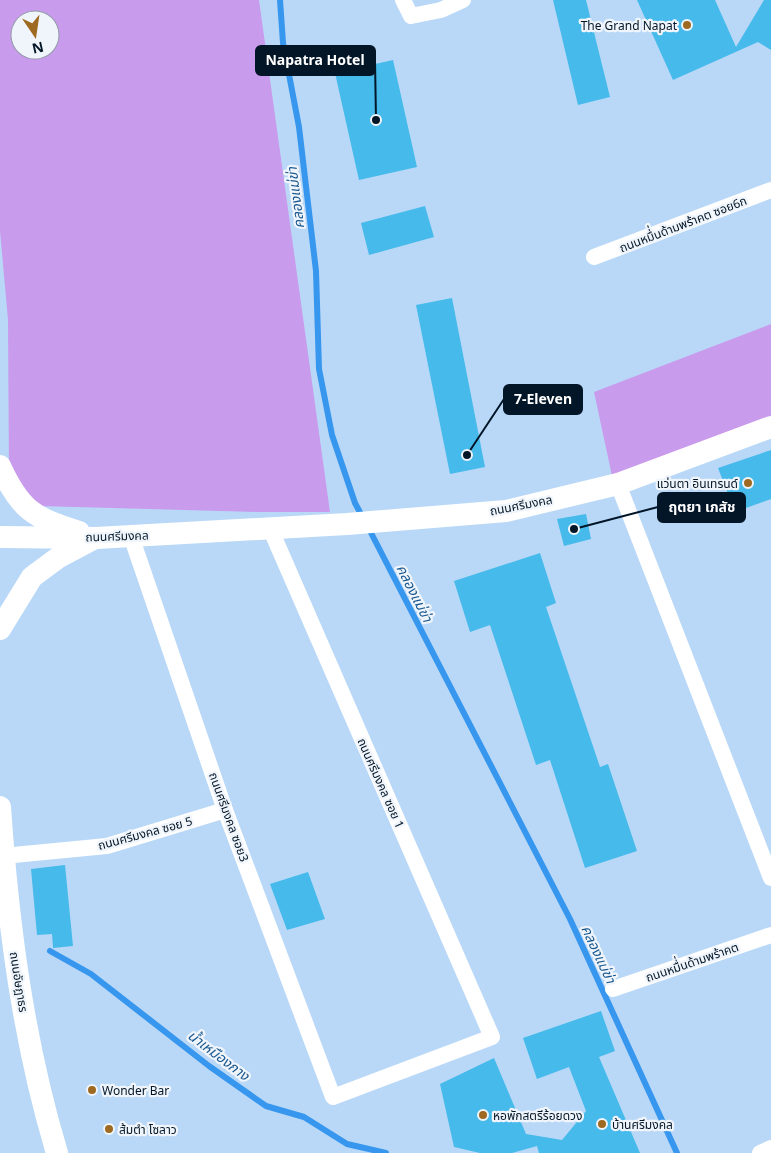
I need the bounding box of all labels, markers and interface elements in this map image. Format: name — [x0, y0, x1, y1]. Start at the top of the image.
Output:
north arrow — [10, 10, 60, 60]
place label: The Grand Napat — [581, 17, 678, 34]
marker: The Grand Napat — [681, 19, 693, 31]
text: N — [30, 38, 46, 59]
callout: Napatra Hotel — [256, 46, 375, 75]
text: Napatra Hotel — [265, 50, 365, 69]
water label: คลองแม่ข่า — [282, 165, 308, 230]
street label: ถนนหมื่่นด้ามพร้าคต ซอย6ก — [615, 188, 749, 256]
callout: 7-Eleven — [504, 385, 582, 414]
text: 7-Eleven — [514, 389, 572, 408]
place label: แว่นตา อินเทรนด์ — [657, 475, 738, 492]
marker: แว่นตา อินเทรนด์ — [742, 477, 754, 489]
street label: ถนนศรีมงคล — [488, 491, 554, 519]
callout: ฤตยา เภสัช — [658, 493, 745, 522]
text: ฤตยา เภสัช — [669, 497, 735, 516]
street label: ถนนศรีมงคล — [85, 526, 149, 546]
water label: คลองแม่ข่า — [392, 561, 438, 626]
street label: ถนนศรีมงคล ซอย 1 — [353, 735, 409, 831]
street label: ถนนศรีมงคล ซอย3 — [205, 770, 253, 864]
street label: ถนนศรีมงคล ซอย 5 — [96, 812, 194, 854]
water label: คลองแม่ข่า — [577, 922, 621, 987]
street label: ถนนหมื่่นด้ามพร้าคต — [642, 935, 741, 986]
street label: ถนนอัษฎาธร — [6, 951, 32, 1014]
water label: น้ำเหมืองกาง — [184, 1026, 255, 1085]
place label: Wonder Bar — [102, 1082, 169, 1099]
marker: Wonder Bar — [86, 1084, 98, 1096]
place label: หอพักสตรีร้อยดวง — [493, 1107, 582, 1124]
marker: หอพักสตรีร้อยดวง — [477, 1109, 489, 1121]
place label: บ้านศรีมงคล — [612, 1116, 673, 1133]
marker: บ้านศรีมงคล — [596, 1118, 608, 1130]
place label: ส้มตำ โซลาว — [119, 1121, 177, 1138]
marker: ส้มตำ โซลาว — [103, 1123, 115, 1135]

